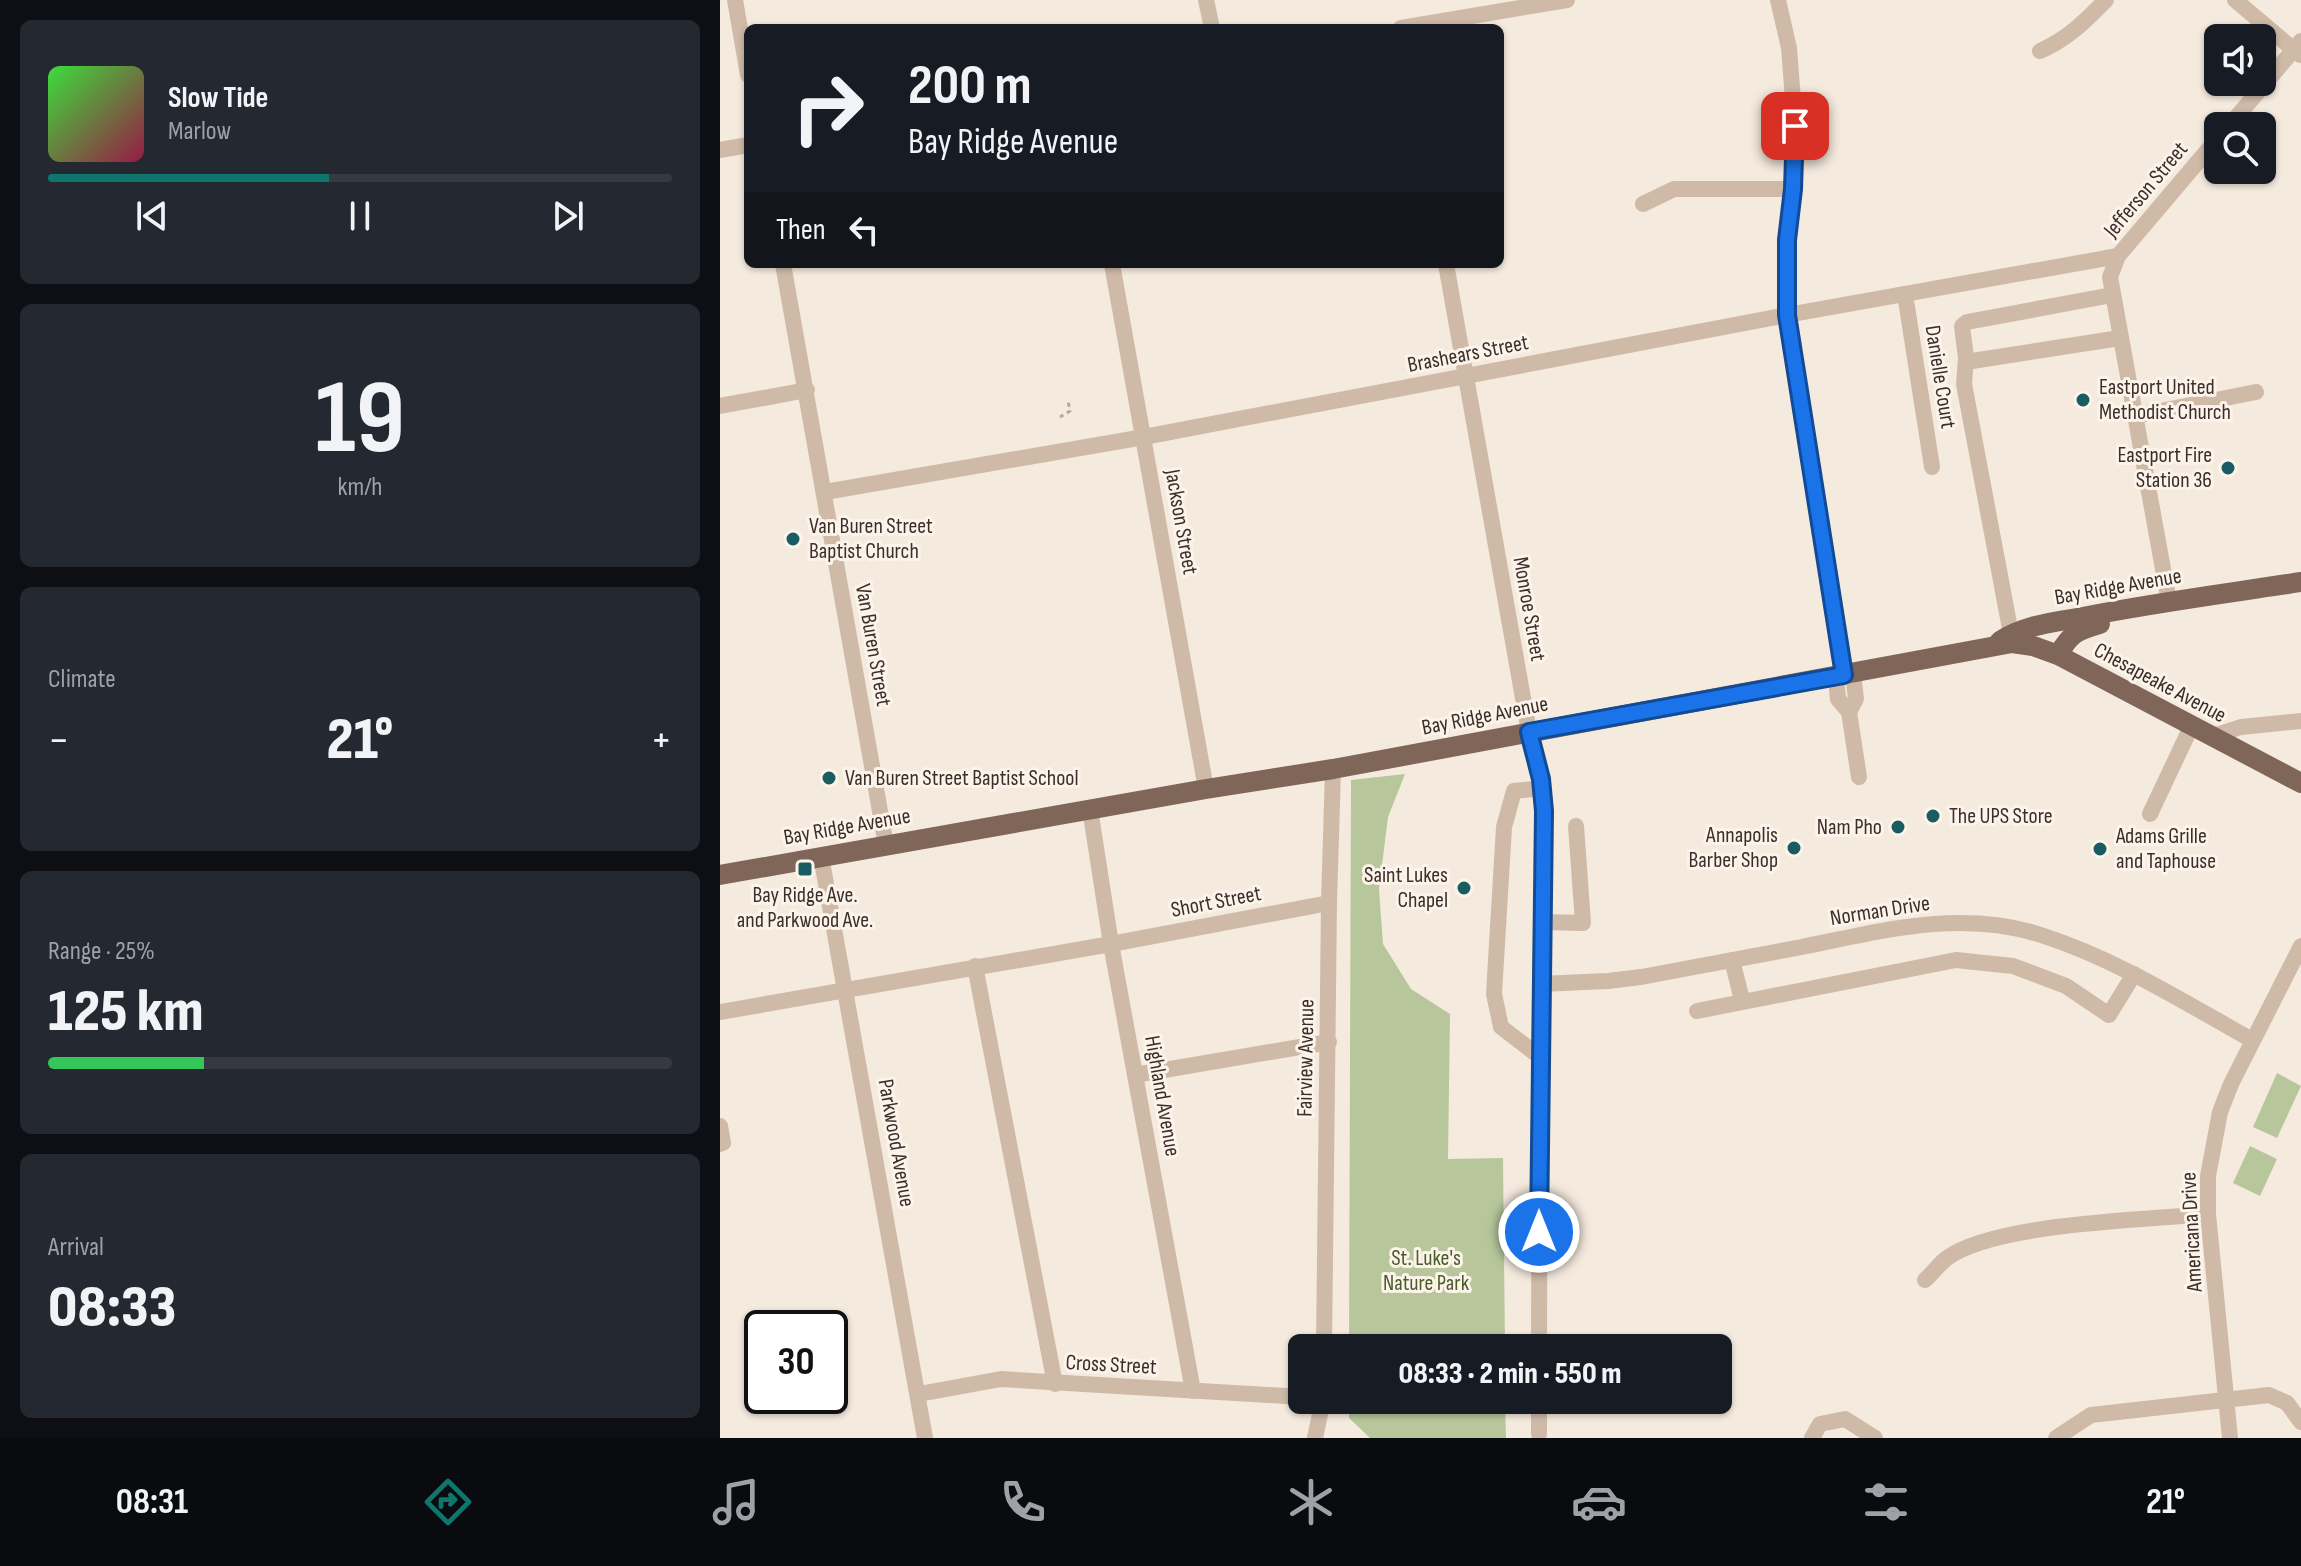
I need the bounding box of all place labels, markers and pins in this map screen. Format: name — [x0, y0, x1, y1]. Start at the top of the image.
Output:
pin — [1761, 92, 1829, 160]
place label: Eastport United Methodist Church — [2099, 374, 2231, 426]
marker: Eastport United Methodist Church — [2074, 391, 2092, 409]
place label: Eastport Fire Station 36 — [2118, 442, 2212, 494]
marker: Eastport Fire Station 36 — [2219, 459, 2237, 477]
place label: Van Buren Street Baptist Church — [809, 513, 933, 565]
marker: Van Buren Street Baptist Church — [784, 530, 802, 548]
place label: Van Buren Street Baptist School — [845, 765, 1079, 792]
marker: Van Buren Street Baptist School — [820, 769, 838, 787]
place label: The UPS Store — [1949, 803, 2053, 830]
marker: The UPS Store — [1924, 807, 1942, 825]
place label: Nam Pho — [1817, 814, 1882, 841]
marker: Nam Pho — [1889, 818, 1907, 836]
place label: Annapolis Barber Shop — [1689, 822, 1778, 874]
place label: Adams Grille and Taphouse — [2115, 823, 2216, 875]
marker: Annapolis Barber Shop — [1785, 839, 1803, 857]
marker: Adams Grille and Taphouse — [2091, 840, 2109, 858]
marker: Bay Ridge Ave. and Parkwood Ave. — [796, 860, 814, 878]
place label: Saint Lukes Chapel — [1364, 862, 1448, 914]
marker: Saint Lukes Chapel — [1455, 879, 1473, 897]
place label: Bay Ridge Ave. and Parkwood Ave. — [737, 882, 873, 934]

